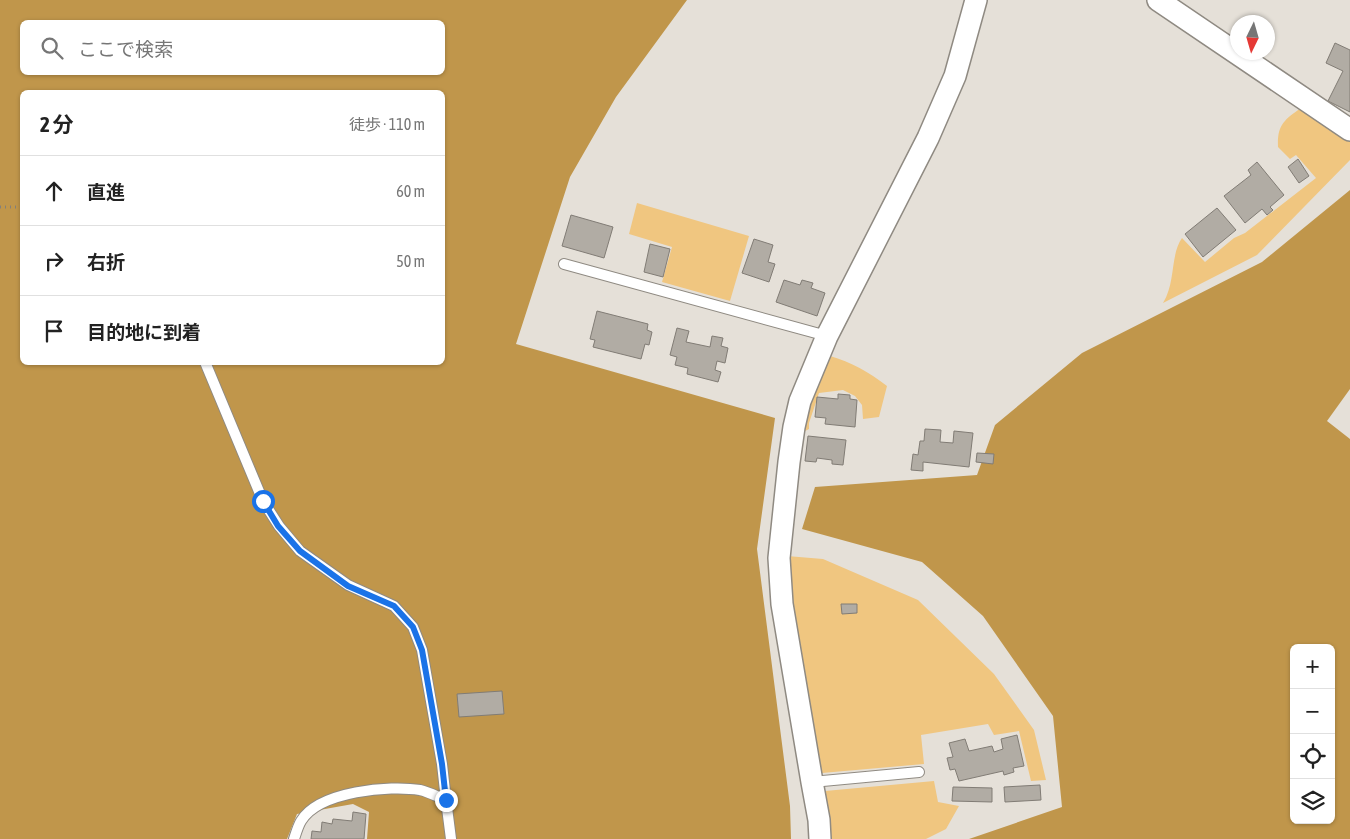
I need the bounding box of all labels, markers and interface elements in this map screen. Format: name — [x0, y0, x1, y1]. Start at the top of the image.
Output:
north arrow — [1230, 15, 1275, 60]
search box — [20, 20, 445, 75]
icon: search — [38, 34, 66, 62]
text: ここで検索 — [78, 38, 173, 60]
text: 2 分 — [40, 112, 74, 136]
text: 徒歩 · 110 m — [349, 115, 425, 133]
icon: ahead — [40, 177, 68, 205]
text: 直進 — [87, 181, 125, 203]
text: 60 m — [396, 182, 425, 200]
icon: right — [40, 247, 68, 275]
text: 右折 — [87, 251, 125, 273]
text: 50 m — [396, 252, 425, 270]
icon: arrive — [40, 317, 68, 345]
text: 目的地に到着 — [87, 321, 201, 343]
route start — [252, 490, 275, 513]
map controls — [1290, 644, 1335, 824]
button: + — [1290, 644, 1335, 689]
button: − — [1290, 689, 1335, 734]
button: locate — [1290, 734, 1335, 779]
button: layers — [1290, 779, 1335, 824]
route end — [435, 789, 458, 812]

